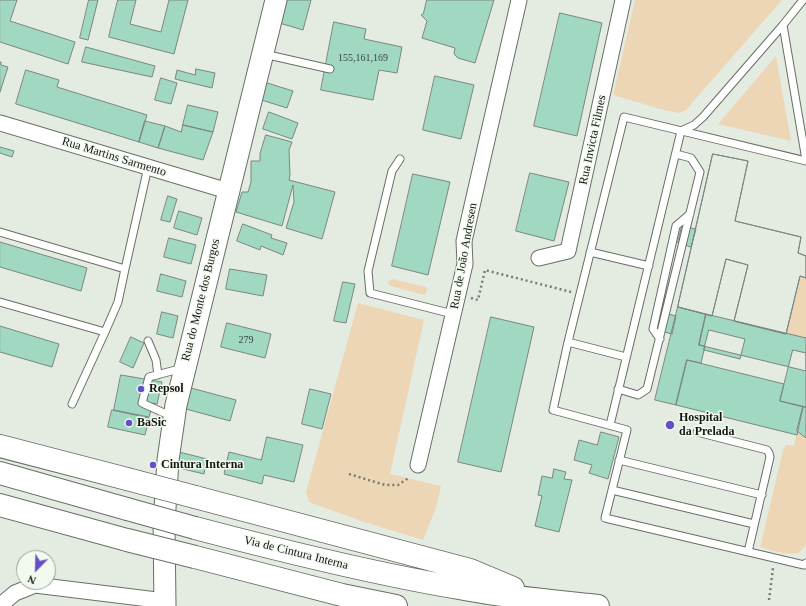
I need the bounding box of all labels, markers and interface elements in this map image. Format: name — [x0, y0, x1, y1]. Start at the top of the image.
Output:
house number: 155,161,169 — [338, 52, 388, 64]
street label: Rua Invicta Filmes — [576, 94, 610, 186]
street label: Rua Martins Sarmento — [60, 134, 168, 180]
street label: Rua de João Andresen — [448, 202, 480, 310]
street label: Rua do Monte dos Burgos — [179, 237, 223, 363]
house number: 279 — [238, 334, 254, 346]
place label: Repsol — [149, 382, 184, 396]
marker: Repsol — [136, 384, 146, 394]
place label: Hospital da Prelada — [679, 411, 734, 439]
place label: BaSic — [137, 416, 166, 430]
marker: BaSic — [124, 418, 134, 428]
marker: Hospital da Prelada — [664, 419, 676, 431]
place label: Cintura Interna — [161, 458, 243, 472]
marker: Cintura Interna — [148, 460, 158, 470]
street label: Via de Cintura Interna — [242, 533, 350, 573]
north arrow — [16, 550, 56, 590]
text: N — [26, 573, 38, 587]

